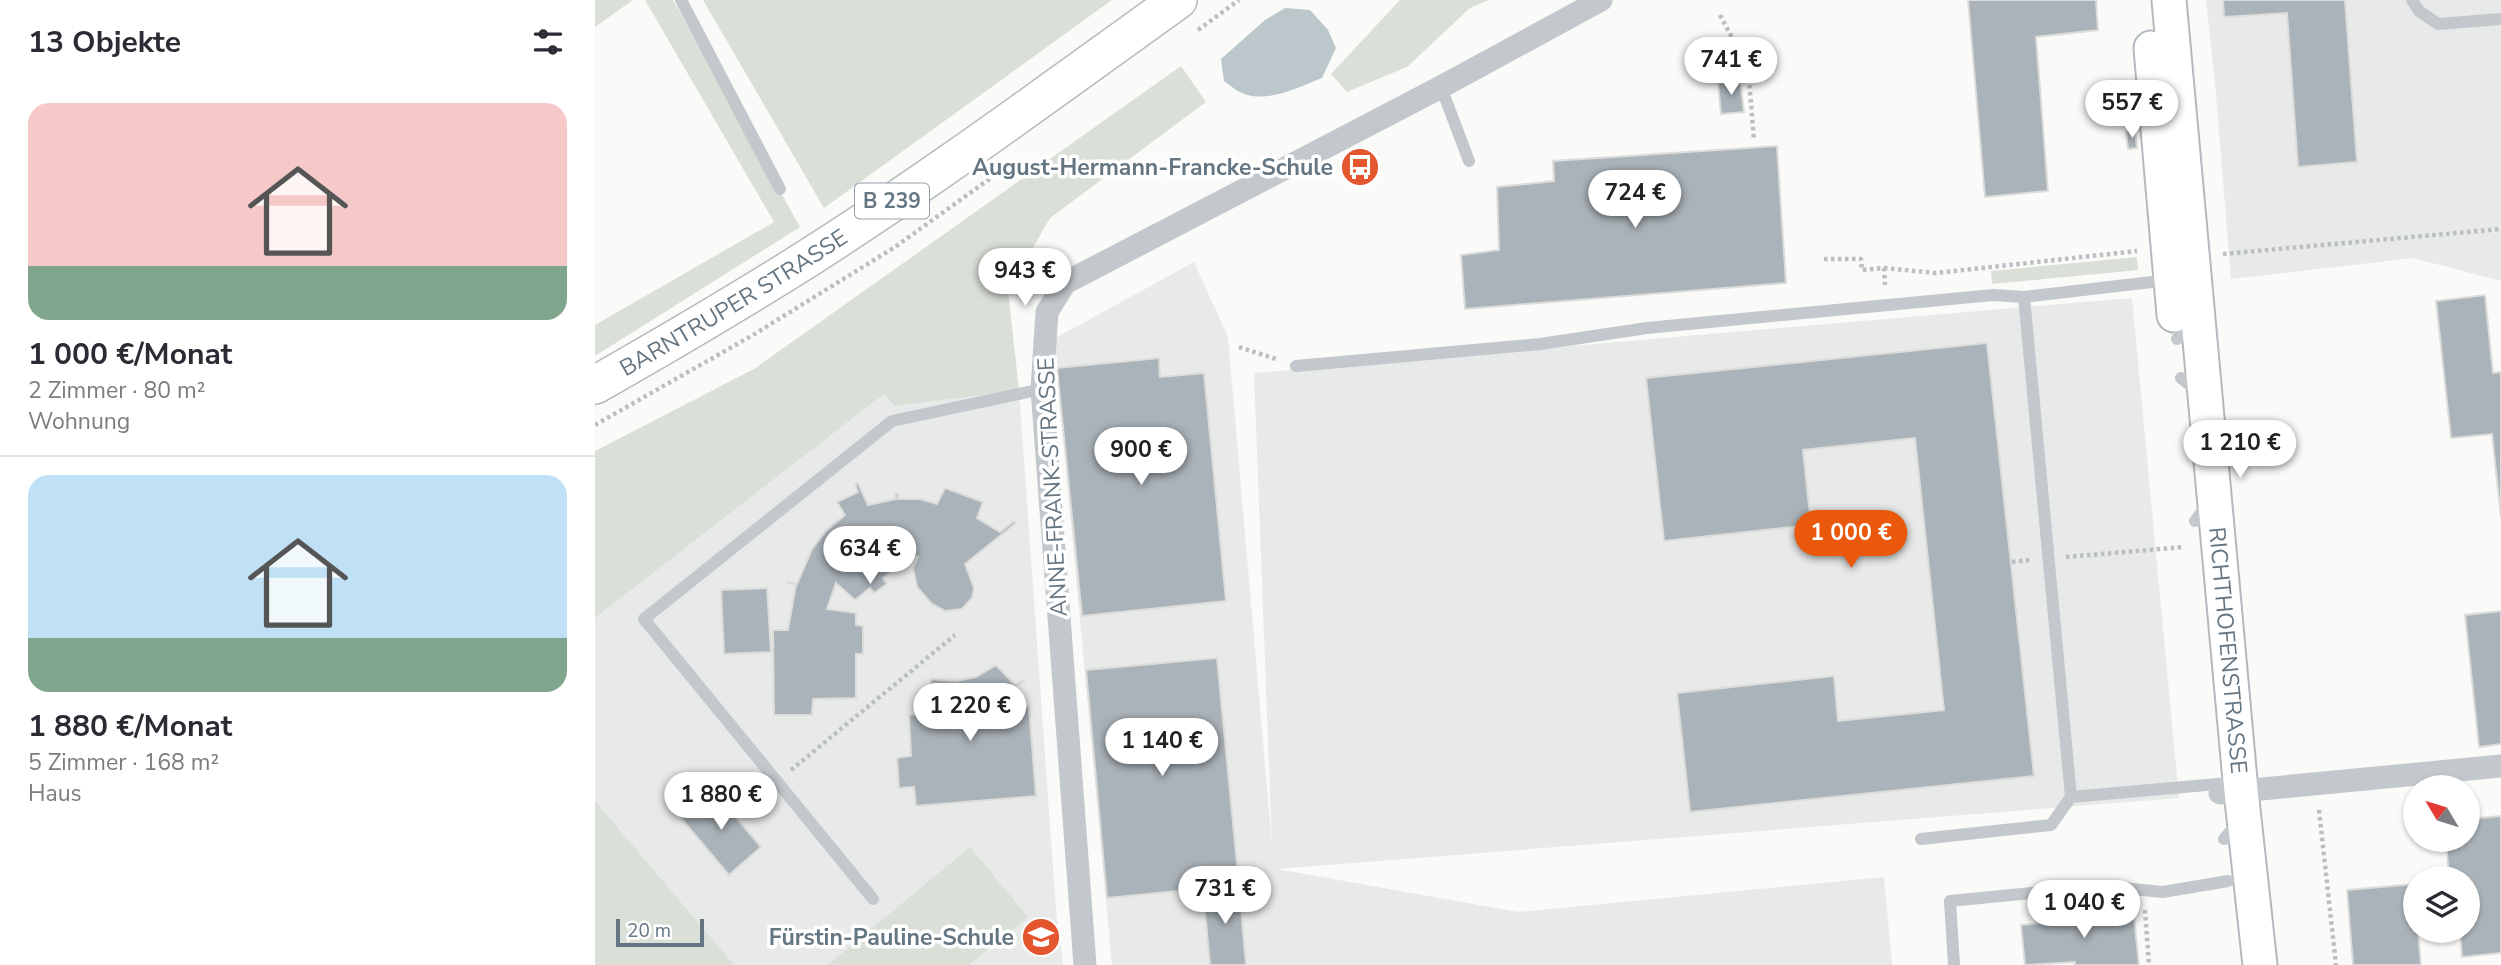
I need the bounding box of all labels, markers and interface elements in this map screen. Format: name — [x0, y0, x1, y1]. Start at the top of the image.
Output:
text: 13 Objekte — [28, 22, 181, 63]
icon: filters — [529, 23, 567, 61]
pin: 741 € — [1682, 38, 1780, 97]
text: 741 € — [1700, 44, 1762, 75]
pin: 557 € — [2083, 80, 2181, 140]
text: 557 € — [2101, 87, 2163, 118]
bus stop icon: August-Hermann-Francke-Schule — [1339, 146, 1381, 188]
icon: home — [235, 148, 361, 274]
place label: August-Hermann-Francke-Schule — [972, 152, 1333, 183]
pin: 724 € — [1586, 170, 1684, 230]
text: 724 € — [1604, 177, 1666, 208]
road number: B 239 — [855, 184, 929, 218]
street label: BARNTRUPER STRASSE — [614, 222, 853, 384]
pin: 943 € — [976, 248, 1074, 308]
text: 943 € — [994, 255, 1056, 286]
text: 1 000 €/Monat — [28, 334, 232, 375]
street label: ANNE-FRANK-STRASSE — [1030, 357, 1075, 617]
text: 2 Zimmer · 80 m² — [28, 375, 205, 406]
text: Wohnung — [28, 406, 130, 437]
pin: 1 210 € — [2175, 420, 2305, 480]
text: 1 210 € — [2199, 427, 2281, 458]
pin: 900 € — [1092, 428, 1190, 487]
text: 900 € — [1110, 434, 1172, 465]
pin: 1 000 € — [1786, 510, 1916, 570]
text: 1 000 € — [1810, 517, 1892, 548]
icon: home — [235, 520, 361, 646]
pin: 634 € — [821, 526, 919, 586]
street label: RICHTHOFENSTRASSE — [2201, 526, 2254, 775]
text: 634 € — [839, 533, 901, 564]
pin: 1 220 € — [905, 684, 1035, 743]
text: 1 220 € — [929, 690, 1011, 721]
text: 1 880 €/Monat — [28, 706, 232, 747]
pin: 1 140 € — [1097, 718, 1227, 778]
text: 1 140 € — [1121, 725, 1203, 756]
text: 5 Zimmer · 168 m² — [28, 747, 219, 778]
pin: 1 880 € — [656, 772, 786, 832]
north arrow — [2403, 775, 2480, 852]
map controls — [2403, 775, 2480, 943]
text: Haus — [28, 778, 82, 809]
text: 1 880 € — [680, 779, 762, 810]
pin: 731 € — [1176, 866, 1274, 926]
button: layers — [2403, 866, 2480, 943]
text: 731 € — [1194, 873, 1256, 904]
pin: 1 040 € — [2019, 880, 2149, 940]
text: 1 040 € — [2043, 887, 2125, 918]
scale bar — [616, 916, 703, 948]
school or university icon: Fürstin-Pauline-Schule — [1020, 916, 1062, 958]
text: 20 m — [627, 918, 671, 944]
place label: Fürstin-Pauline-Schule — [769, 922, 1014, 953]

